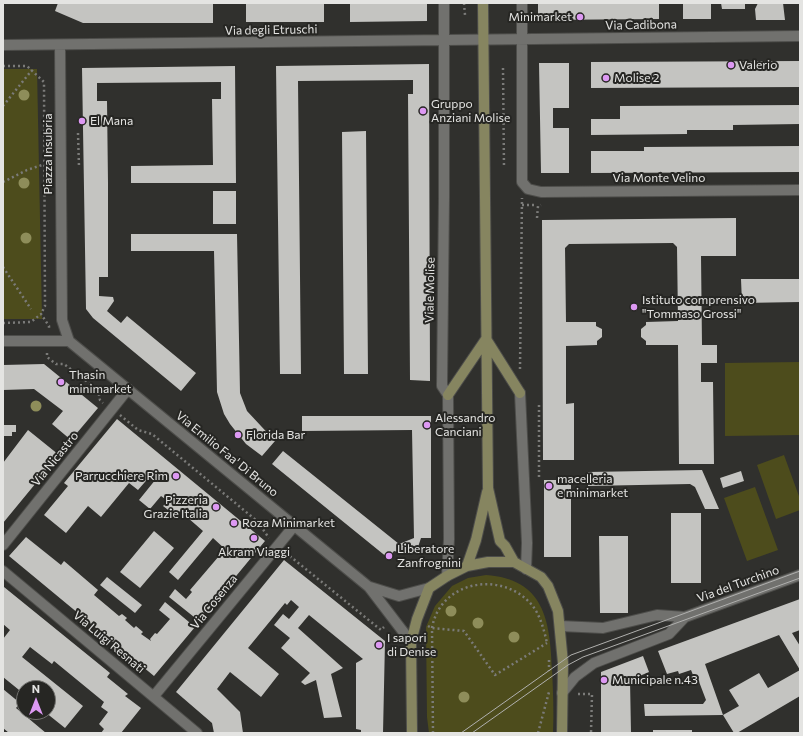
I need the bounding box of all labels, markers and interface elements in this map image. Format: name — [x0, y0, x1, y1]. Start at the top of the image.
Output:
place label: Minimarket — [509, 10, 572, 24]
marker: Minimarket — [575, 12, 585, 22]
street label: Via Cadibona — [605, 17, 677, 33]
street label: Via degli Etruschi — [224, 22, 318, 38]
place label: Valerio — [739, 58, 777, 72]
marker: Valerio — [726, 60, 736, 70]
place label: Molise 2 — [614, 71, 660, 85]
marker: Molise 2 — [601, 73, 611, 83]
place label: Gruppo Anziani Molise — [431, 97, 510, 125]
marker: Gruppo Anziani Molise — [418, 106, 428, 116]
street label: Piazza Insubria — [41, 113, 55, 195]
place label: El Mana — [90, 114, 133, 128]
marker: El Mana — [77, 116, 87, 126]
street label: Via Monte Velino — [613, 171, 705, 185]
street label: Viale Molise — [422, 257, 438, 323]
place label: Istituto comprensivo "Tommaso Grossi" — [642, 293, 755, 321]
marker: Istituto comprensivo "Tommaso Grossi" — [629, 302, 639, 312]
place label: Thasin minimarket — [69, 368, 131, 396]
marker: Thasin minimarket — [56, 377, 66, 387]
street label: Via Emilio Faa' Di Bruno — [173, 408, 281, 500]
place label: Alessandro Canciani — [435, 411, 495, 439]
marker: Alessandro Canciani — [422, 420, 432, 430]
place label: Florida Bar — [246, 428, 305, 442]
street label: Via Nicastro — [29, 429, 81, 489]
marker: Florida Bar — [233, 430, 243, 440]
place label: Parrucchiere Rim — [75, 469, 168, 483]
marker: Parrucchiere Rim — [171, 471, 181, 481]
place label: macelleria e minimarket — [557, 472, 628, 500]
marker: macelleria e minimarket — [544, 481, 554, 491]
place label: Pizzeria Grazie Italia — [144, 493, 208, 521]
marker: Pizzeria Grazie Italia — [211, 502, 221, 512]
place label: Roza Minimarket — [242, 516, 335, 530]
marker: Roza Minimarket — [229, 518, 239, 528]
marker: Akram Viaggi — [249, 533, 259, 543]
place label: Liberatore Zanfrognini — [397, 542, 461, 570]
place label: Akram Viaggi — [218, 545, 290, 559]
marker: Liberatore Zanfrognini — [384, 551, 394, 561]
street label: Via del Turchino — [695, 562, 781, 606]
street label: Via Cosenza — [188, 572, 240, 632]
street label: Via Luigi Resnati — [70, 608, 148, 676]
place label: I sapori di Denise — [387, 631, 436, 659]
marker: I sapori di Denise — [374, 640, 384, 650]
place label: Municipale n.43 — [612, 673, 698, 687]
marker: Municipale n.43 — [599, 675, 609, 685]
north arrow — [16, 680, 56, 720]
text: N — [32, 682, 40, 695]

